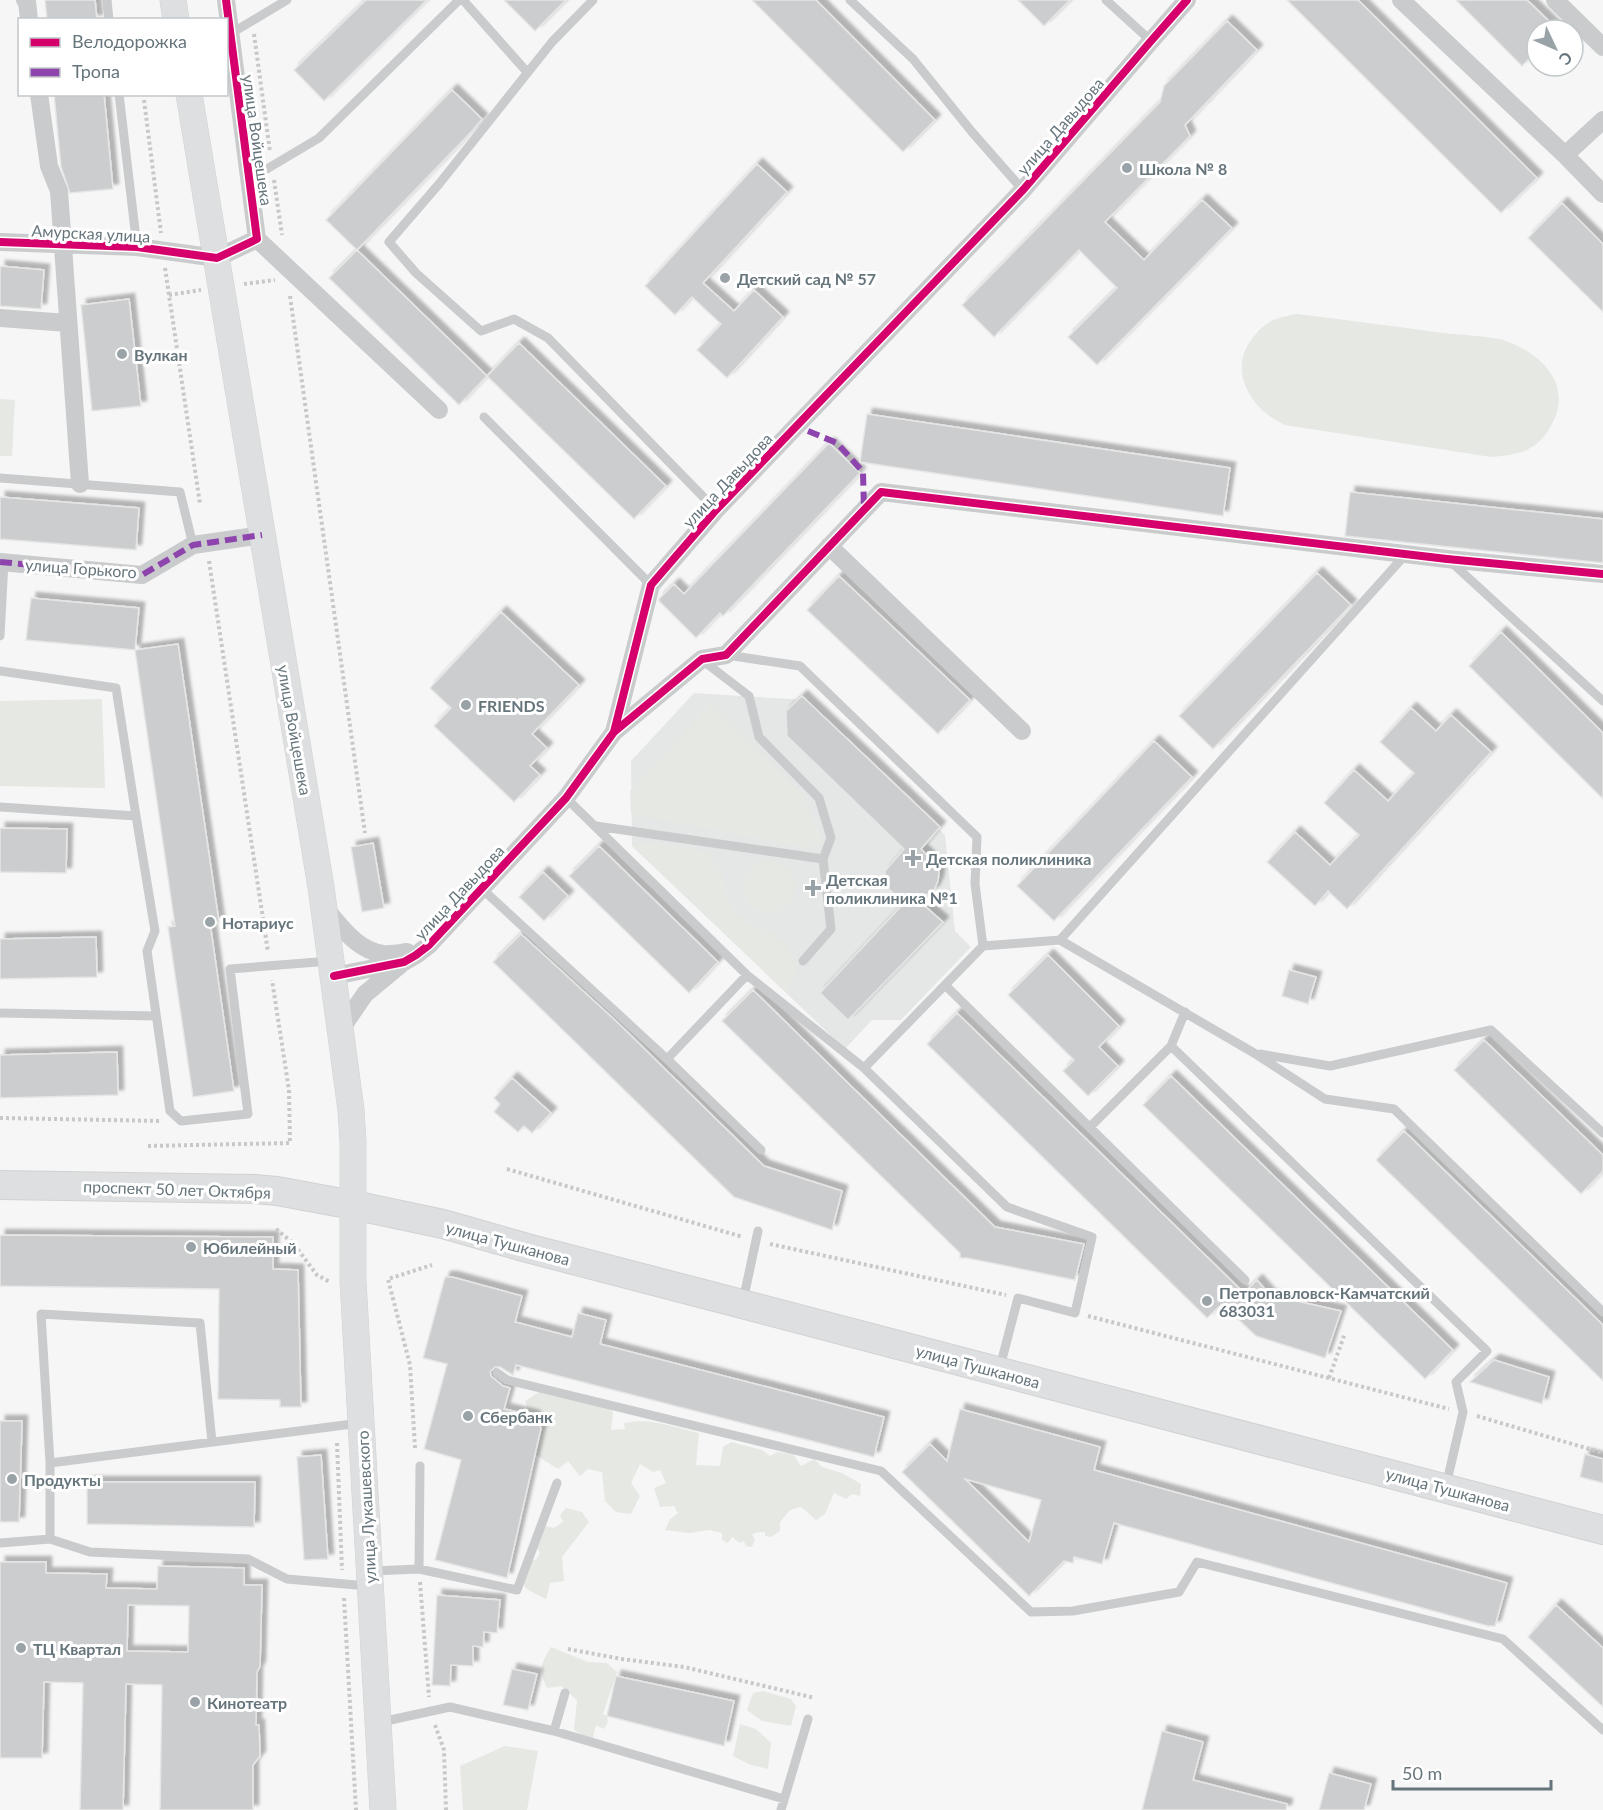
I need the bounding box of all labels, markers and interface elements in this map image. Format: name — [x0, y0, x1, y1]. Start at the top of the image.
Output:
legend — [18, 18, 228, 96]
north arrow — [1525, 18, 1585, 78]
text: Велодорожка — [72, 30, 187, 52]
text: С — [1555, 48, 1577, 69]
text: Тропа — [72, 60, 120, 82]
street label: улица Войцешека — [239, 73, 277, 207]
street label: улица Давыдова — [1013, 74, 1107, 178]
place label: Школа № 8 — [1139, 159, 1227, 178]
marker: Школа № 8 — [1120, 161, 1134, 175]
street label: Амурская улица — [31, 220, 151, 246]
place label: Детский сад № 57 — [737, 269, 876, 288]
marker: Детский сад № 57 — [718, 271, 732, 285]
place label: Вулкан — [134, 345, 188, 364]
marker: Вулкан — [115, 347, 129, 361]
street label: улица Давыдова — [678, 429, 776, 531]
street label: улица Горького — [25, 555, 137, 581]
street label: улица Войцешека — [274, 663, 316, 797]
place label: FRIENDS — [478, 696, 545, 715]
marker: FRIENDS — [459, 698, 473, 712]
street label: улица Давыдова — [410, 841, 508, 943]
marker: Детская поликлиника — [904, 849, 922, 867]
place label: Детская поликлиника — [926, 849, 1091, 868]
place label: Детская поликлиника №1 — [826, 870, 958, 907]
marker: Детская поликлиника №1 — [804, 879, 822, 897]
place label: Нотариус — [222, 913, 294, 932]
marker: Нотариус — [203, 915, 217, 929]
street label: проспект 50 лет Октября — [83, 1176, 271, 1202]
street label: улица Тушканова — [444, 1217, 572, 1269]
place label: Юбилейный — [203, 1238, 297, 1257]
marker: Юбилейный — [184, 1240, 198, 1254]
place label: Петропавловск-Камчатский 683031 — [1219, 1283, 1430, 1320]
marker: Петропавловск-Камчатский 683031 — [1200, 1294, 1214, 1308]
street label: улица Тушканова — [914, 1340, 1042, 1392]
place label: Сбербанк — [480, 1407, 553, 1426]
marker: Сбербанк — [461, 1409, 475, 1423]
street label: улица Лукашевского — [353, 1430, 379, 1584]
street label: улица Тушканова — [1384, 1463, 1512, 1515]
place label: Продукты — [24, 1470, 101, 1489]
marker: Продукты — [5, 1472, 19, 1486]
place label: ТЦ Квартал — [33, 1639, 121, 1658]
marker: ТЦ Квартал — [14, 1641, 28, 1655]
place label: Кинотеатр — [207, 1693, 287, 1712]
marker: Кинотеатр — [188, 1695, 202, 1709]
scale bar — [1393, 1753, 1550, 1791]
text: 50 m — [1402, 1762, 1442, 1784]

